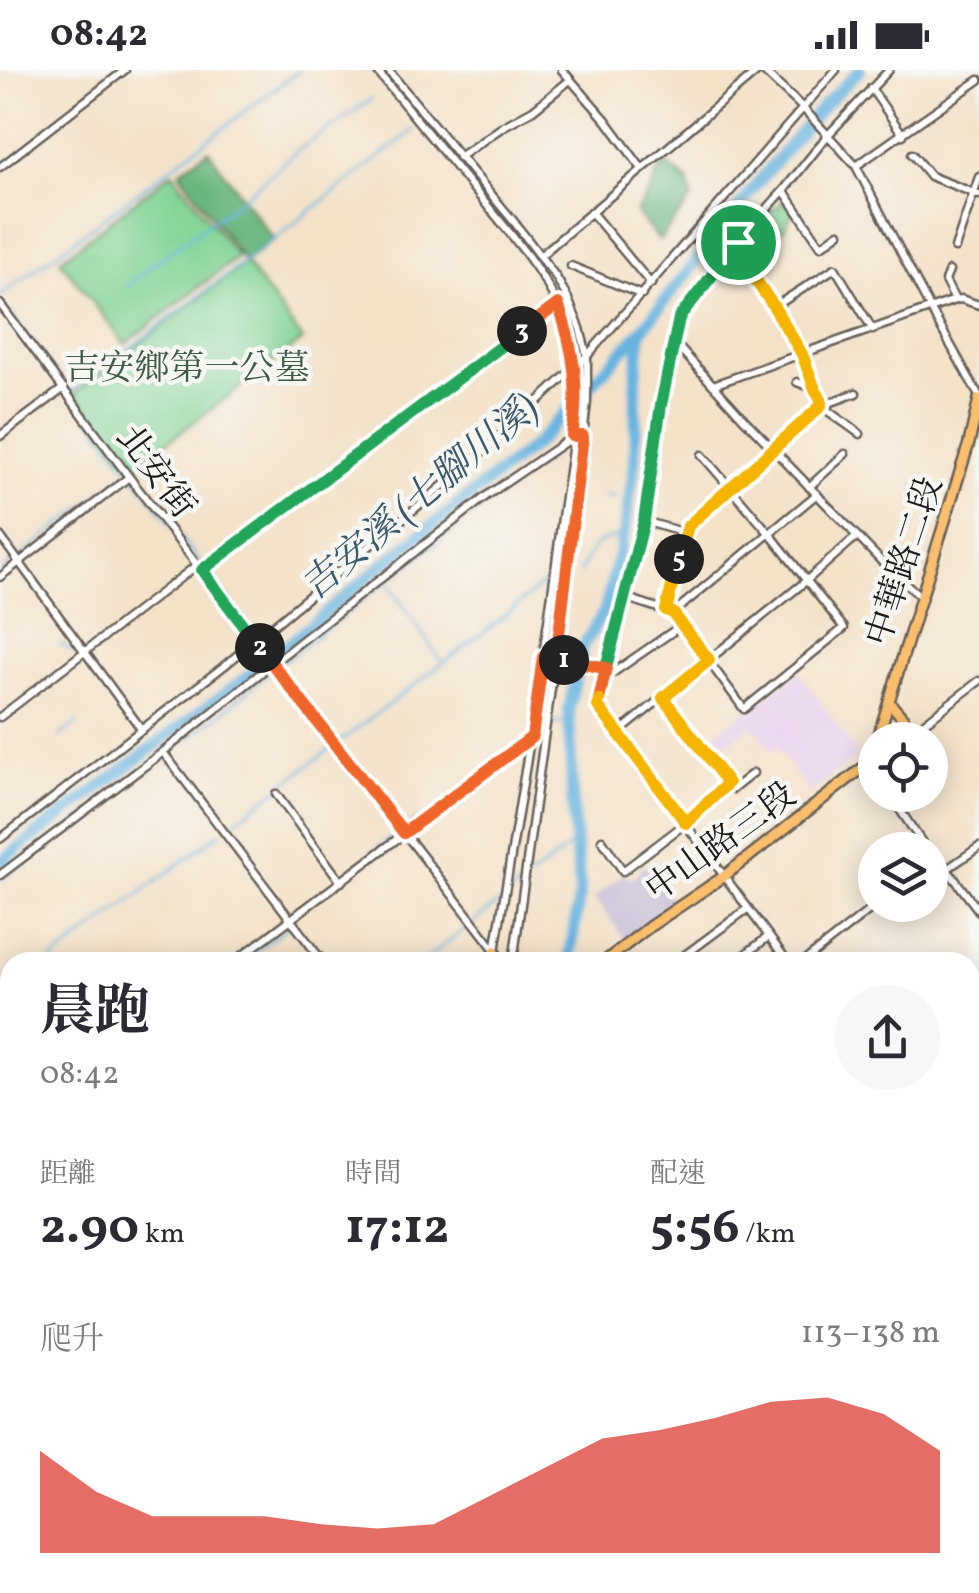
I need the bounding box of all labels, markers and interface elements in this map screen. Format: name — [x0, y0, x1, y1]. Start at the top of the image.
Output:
text: 08:42 — [50, 9, 148, 62]
pin — [696, 200, 781, 285]
icon: arrive — [711, 215, 766, 270]
pin: 3 — [497, 306, 547, 356]
text: 3 — [515, 311, 529, 350]
park label: 吉安鄉第一公墓 — [64, 346, 310, 394]
water label: 吉安溪 (七腳川溪) — [291, 383, 551, 614]
street label: 北安街 — [104, 416, 205, 529]
street label: 中華路二段 — [856, 471, 956, 653]
pin: 5 — [654, 534, 704, 584]
text: 5 — [672, 539, 686, 578]
pin: 2 — [235, 623, 285, 673]
text: 2 — [253, 628, 267, 667]
pin: 1 — [539, 635, 589, 685]
text: 1 — [558, 640, 570, 679]
map controls — [858, 722, 948, 922]
button: locate — [858, 722, 948, 812]
street label: 中山路三段 — [637, 773, 807, 914]
button: layers — [858, 832, 948, 922]
text: 晨跑 — [40, 977, 150, 1053]
button: share — [835, 985, 940, 1090]
text: 08:42 — [40, 1053, 119, 1097]
text: 距離 — [40, 1155, 96, 1194]
text: 時間 — [345, 1155, 401, 1194]
text: 配速 — [650, 1155, 706, 1194]
text: 2.90 — [40, 1194, 139, 1264]
text: 17:12 — [345, 1194, 449, 1264]
text: 5:56 — [650, 1194, 740, 1264]
text: km — [139, 1215, 185, 1254]
text: /km — [740, 1215, 796, 1254]
text: 113–138 m — [801, 1312, 940, 1356]
text: 爬升 — [40, 1319, 104, 1363]

